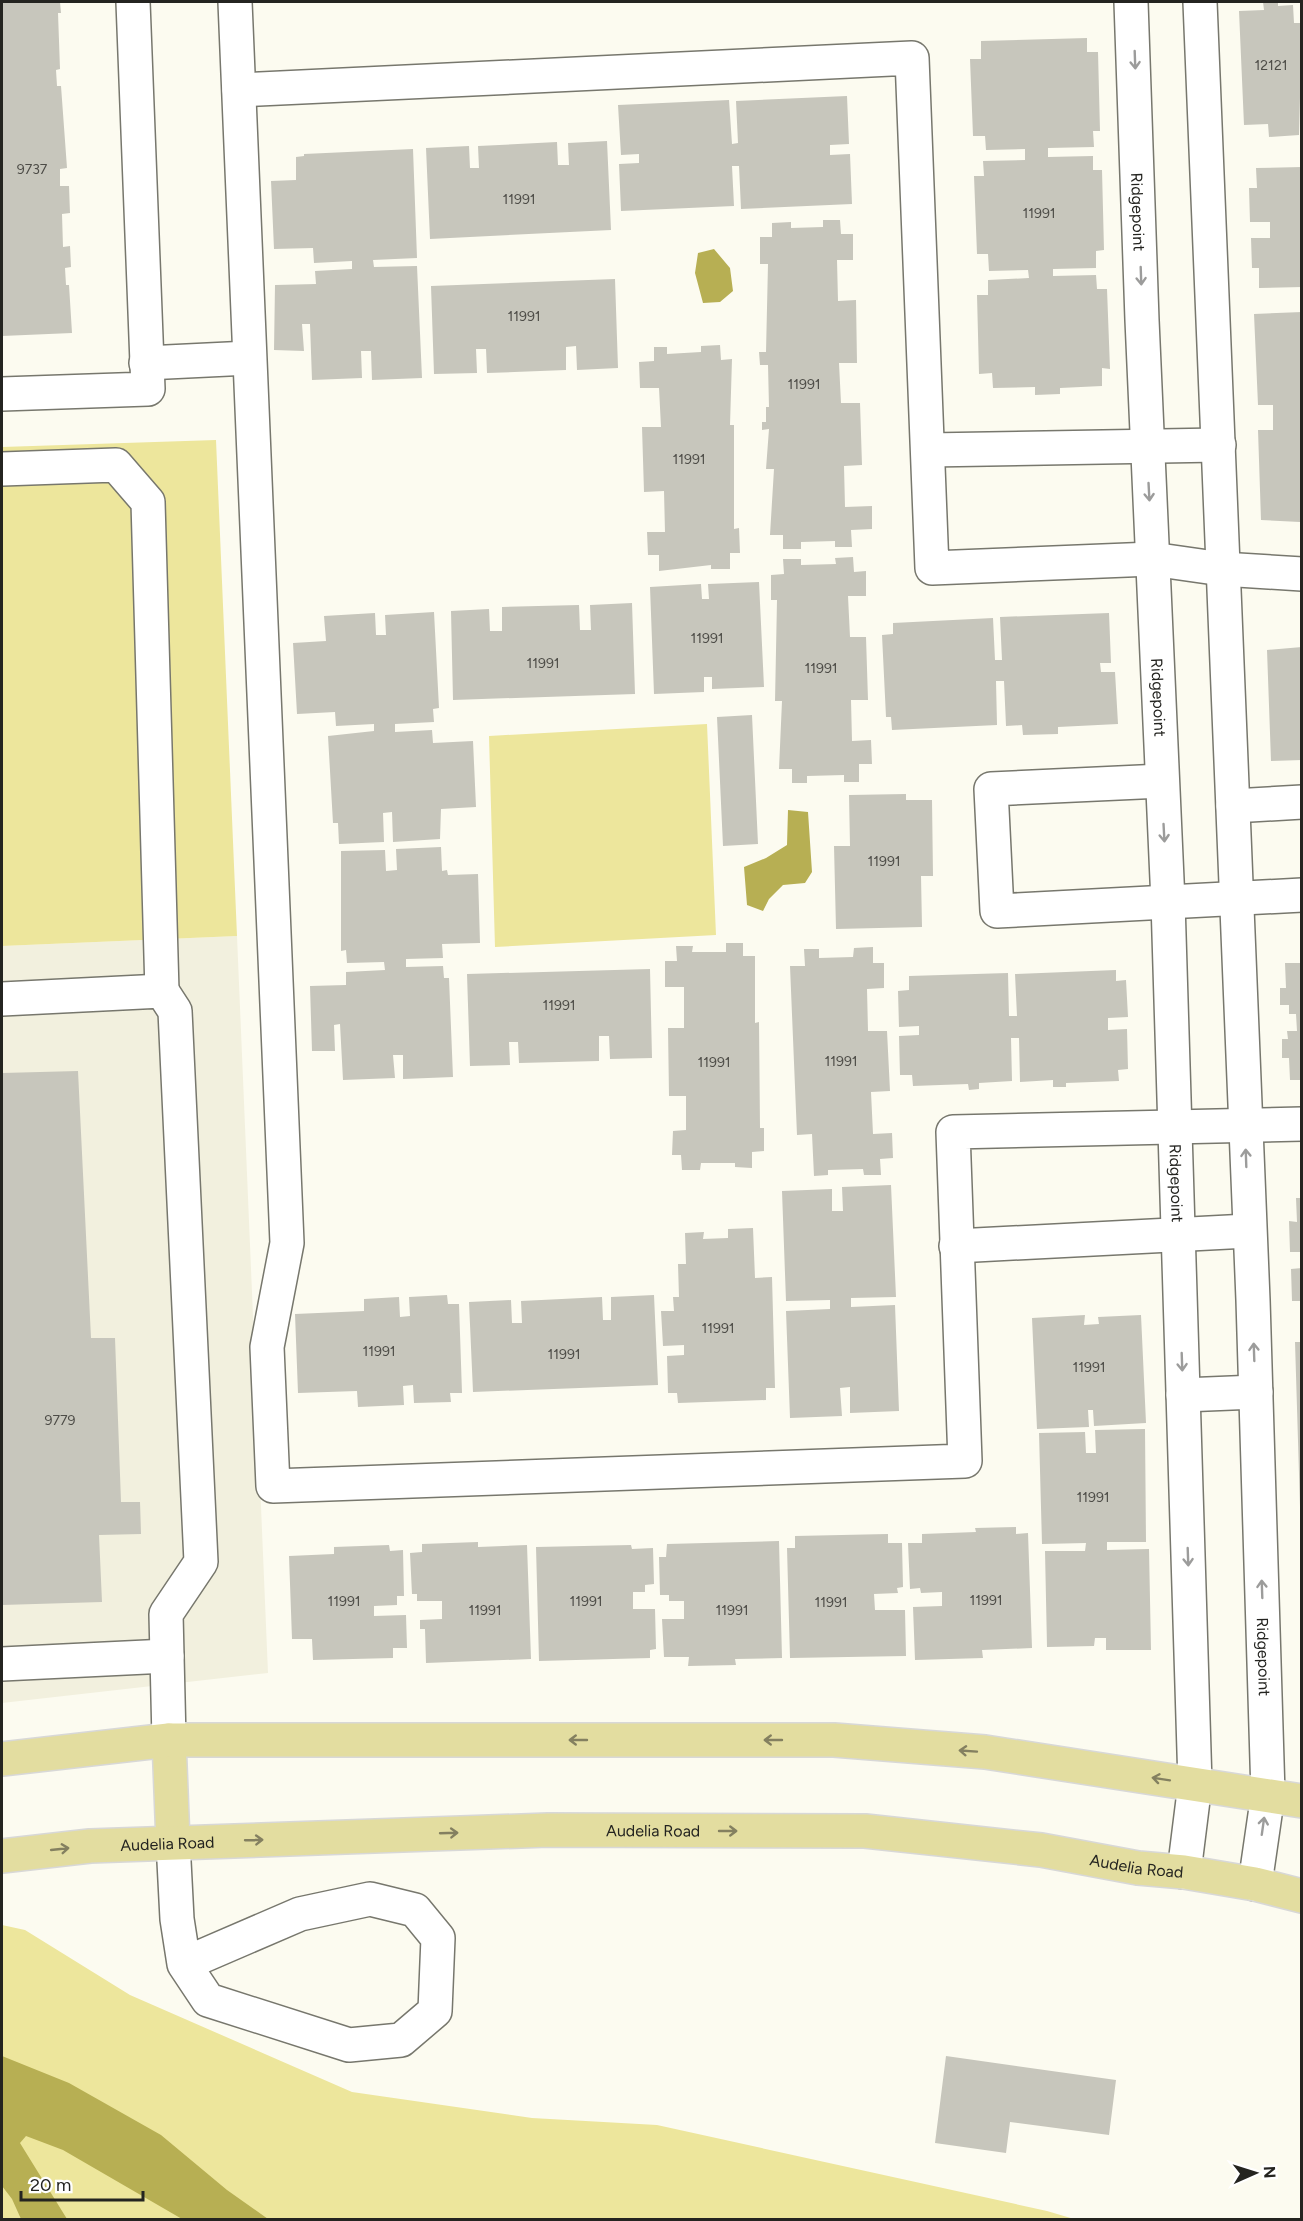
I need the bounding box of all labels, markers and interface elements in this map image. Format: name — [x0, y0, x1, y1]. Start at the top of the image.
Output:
one-way arrow — [1129, 49, 1140, 69]
house number: 12121 — [1255, 57, 1288, 74]
house number: 9737 — [17, 161, 48, 178]
street label: Ridgepoint — [1127, 172, 1149, 252]
house number: 11991 — [502, 191, 536, 208]
house number: 11991 — [1022, 205, 1056, 222]
one-way arrow — [1135, 265, 1146, 285]
house number: 11991 — [507, 308, 541, 325]
house number: 11991 — [787, 376, 821, 393]
house number: 11991 — [672, 451, 706, 468]
one-way arrow — [1144, 481, 1155, 501]
house number: 11991 — [690, 630, 724, 647]
house number: 11991 — [526, 655, 560, 672]
street label: Ridgepoint — [1147, 658, 1170, 737]
house number: 11991 — [804, 660, 838, 677]
one-way arrow — [1159, 823, 1170, 843]
house number: 11991 — [867, 853, 901, 870]
house number: 11991 — [542, 997, 576, 1014]
house number: 11991 — [824, 1053, 858, 1070]
house number: 11991 — [697, 1054, 731, 1071]
street label: Ridgepoint — [1165, 1143, 1187, 1223]
one-way arrow — [1241, 1148, 1252, 1168]
house number: 11991 — [701, 1320, 735, 1337]
house number: 11991 — [362, 1343, 396, 1360]
one-way arrow — [1249, 1343, 1260, 1363]
house number: 11991 — [547, 1346, 581, 1363]
one-way arrow — [1177, 1352, 1188, 1372]
house number: 11991 — [1072, 1359, 1106, 1376]
house number: 9779 — [45, 1412, 76, 1429]
house number: 11991 — [1076, 1489, 1110, 1506]
one-way arrow — [1182, 1547, 1194, 1566]
one-way arrow — [1256, 1580, 1267, 1600]
house number: 11991 — [969, 1592, 1003, 1609]
house number: 11991 — [327, 1593, 361, 1610]
house number: 11991 — [569, 1593, 603, 1610]
house number: 11991 — [814, 1594, 848, 1611]
house number: 11991 — [468, 1602, 502, 1619]
house number: 11991 — [715, 1602, 749, 1619]
street label: Ridgepoint — [1253, 1617, 1274, 1696]
one-way arrow — [569, 1734, 589, 1746]
one-way arrow — [764, 1734, 784, 1746]
one-way arrow — [958, 1745, 978, 1756]
one-way arrow — [1151, 1773, 1171, 1784]
one-way arrow — [1258, 1816, 1269, 1836]
street label: Audelia Road — [606, 1821, 700, 1840]
one-way arrow — [718, 1825, 738, 1837]
one-way arrow — [439, 1828, 459, 1839]
street label: Audelia Road — [120, 1833, 215, 1855]
one-way arrow — [244, 1834, 264, 1845]
one-way arrow — [49, 1843, 69, 1854]
street label: Audelia Road — [1088, 1850, 1184, 1882]
north arrow — [1225, 2143, 1285, 2203]
scale bar — [21, 2164, 142, 2202]
text: N — [1260, 2166, 1279, 2179]
text: 20 m — [30, 2174, 71, 2196]

